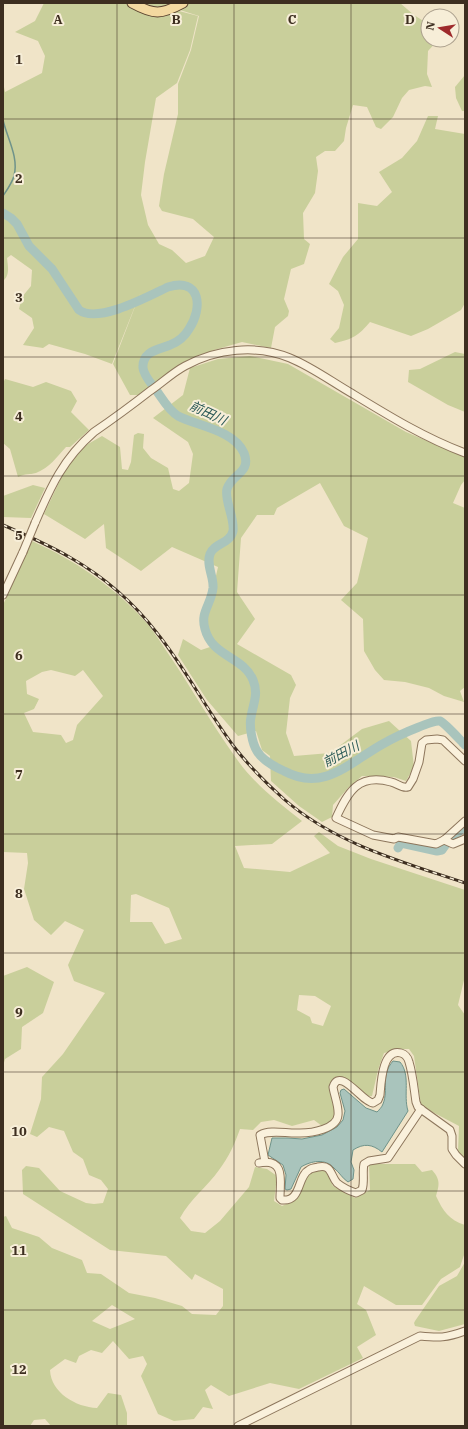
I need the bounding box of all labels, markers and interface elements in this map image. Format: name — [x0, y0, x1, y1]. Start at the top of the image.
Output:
north arrow — [420, 8, 460, 48]
text: A — [53, 11, 63, 28]
text: B — [171, 11, 181, 28]
text: C — [288, 11, 297, 28]
text: D — [405, 11, 415, 28]
text: N — [422, 20, 438, 32]
text: 1 — [15, 51, 23, 68]
text: 2 — [15, 170, 23, 187]
text: 3 — [15, 289, 23, 306]
water label: 前田川 — [187, 397, 231, 430]
text: 4 — [15, 408, 23, 425]
text: 5 — [15, 527, 23, 544]
text: 6 — [15, 647, 23, 664]
water label: 前田川 — [320, 736, 364, 771]
text: 7 — [15, 766, 23, 783]
text: 8 — [15, 885, 23, 902]
text: 9 — [15, 1004, 23, 1021]
text: 10 — [11, 1123, 27, 1140]
text: 11 — [11, 1242, 27, 1259]
text: 12 — [11, 1361, 27, 1378]

